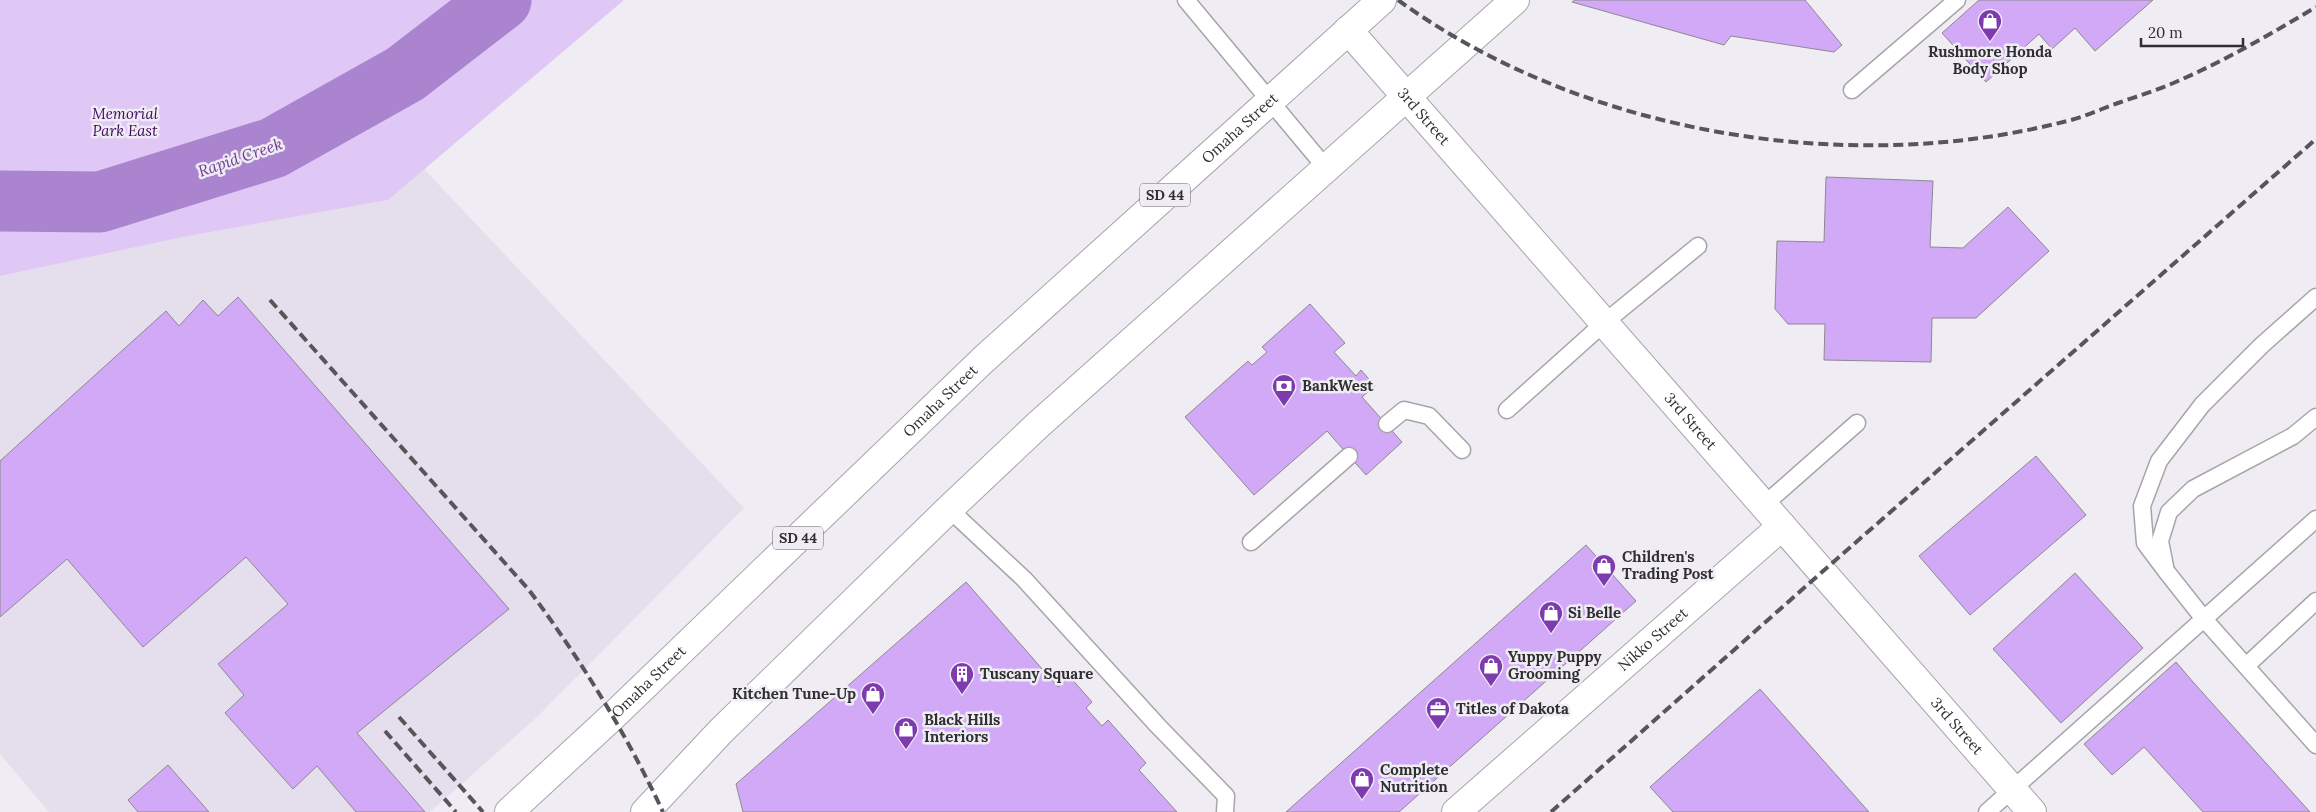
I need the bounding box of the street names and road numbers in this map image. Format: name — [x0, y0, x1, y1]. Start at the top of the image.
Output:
street label: 3rd Street — [1394, 84, 1454, 149]
street label: Omaha Street — [1197, 88, 1282, 167]
road number: SD 44 — [1140, 184, 1190, 206]
street label: Omaha Street — [899, 360, 982, 441]
street label: 3rd Street — [1660, 388, 1721, 454]
road number: SD 44 — [773, 526, 823, 550]
street label: Nikko Street — [1614, 603, 1692, 675]
street label: Omaha Street — [607, 641, 690, 722]
street label: 3rd Street — [1927, 693, 1988, 759]

